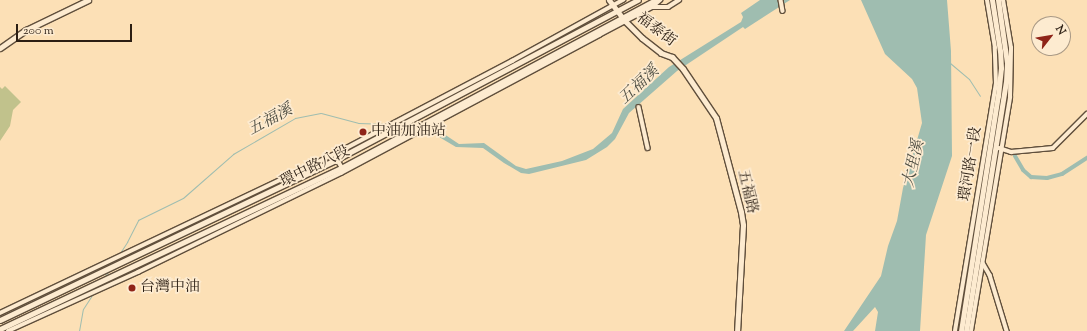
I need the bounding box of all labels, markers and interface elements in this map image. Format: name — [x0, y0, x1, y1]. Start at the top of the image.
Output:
street label: 福泰街 — [633, 9, 679, 51]
scale bar — [18, 16, 134, 42]
north arrow — [1031, 16, 1071, 56]
text: 200 m — [23, 22, 54, 40]
text: N — [1051, 22, 1070, 38]
water label: 五福溪 — [616, 63, 664, 109]
water label: 五福溪 — [245, 101, 297, 141]
place label: 中油加油站 — [371, 123, 446, 141]
street label: 環河路一段 — [956, 126, 986, 202]
marker: 中油加油站 — [358, 127, 368, 137]
water label: 大里溪 — [900, 138, 930, 190]
street label: 環中路八段 — [277, 142, 353, 192]
street label: 五福路 — [733, 168, 761, 216]
place label: 台灣中油 — [140, 279, 200, 297]
marker: 台灣中油 — [127, 283, 137, 293]

